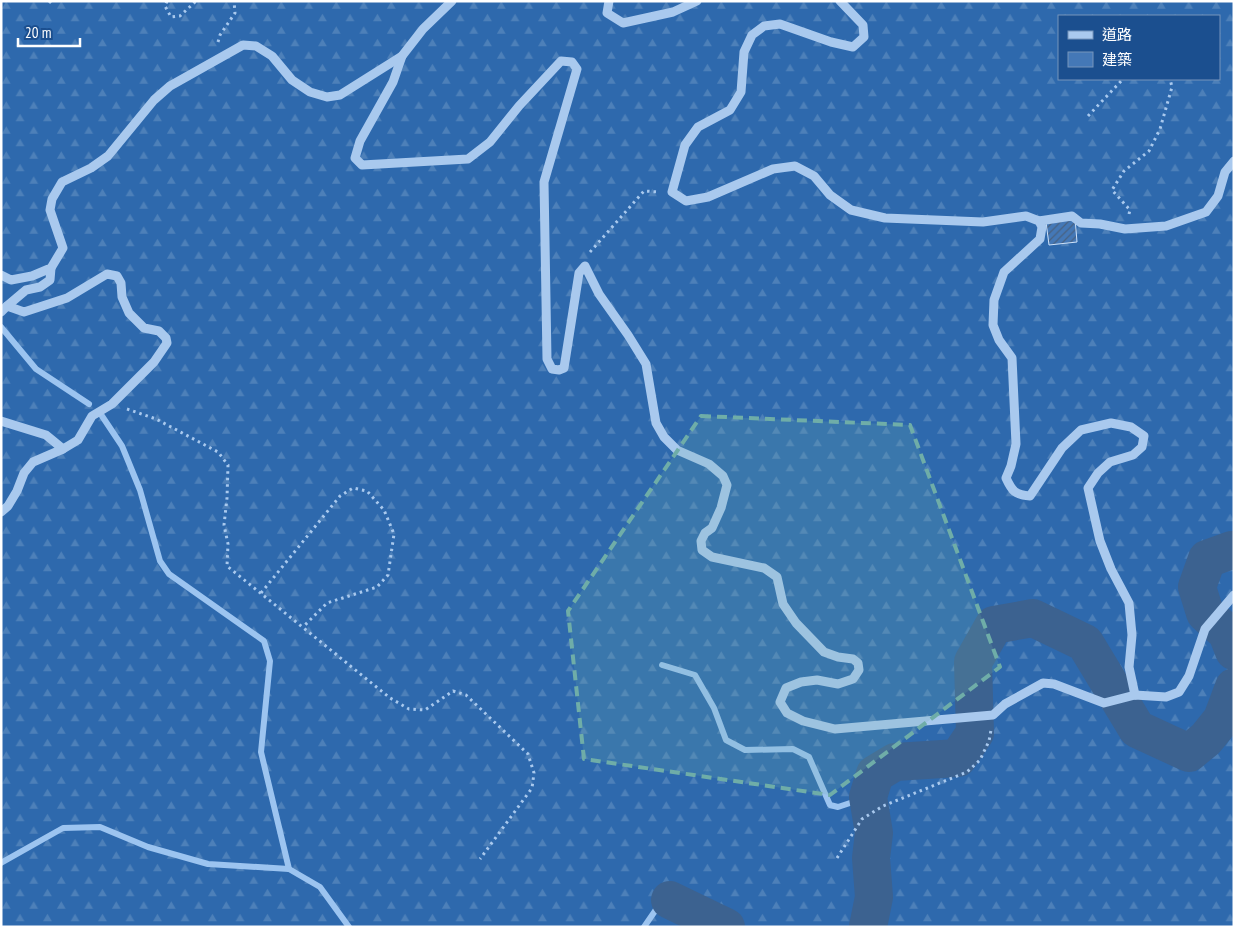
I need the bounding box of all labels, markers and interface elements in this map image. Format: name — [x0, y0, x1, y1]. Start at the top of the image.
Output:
scale bar — [18, 15, 80, 47]
legend — [1058, 15, 1220, 80]
text: 20 m — [25, 23, 51, 42]
text: 道路 — [1102, 25, 1132, 44]
text: 建築 — [1102, 50, 1132, 69]

